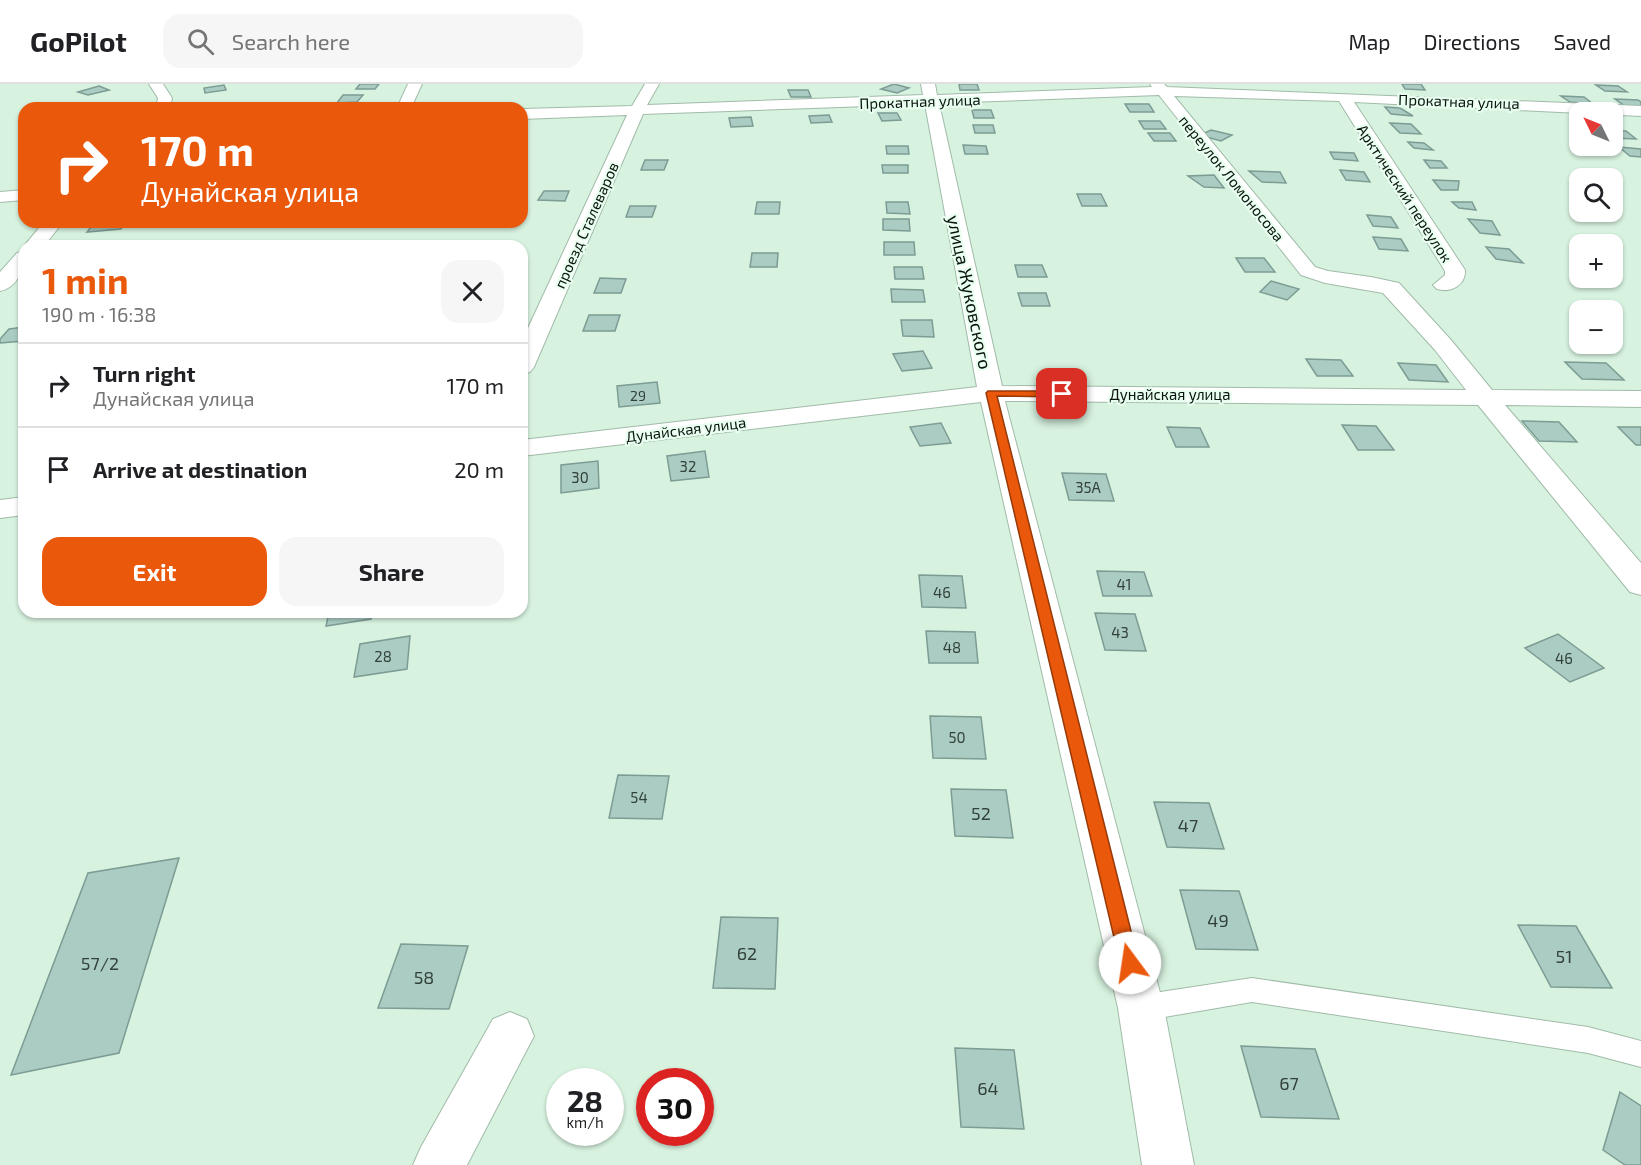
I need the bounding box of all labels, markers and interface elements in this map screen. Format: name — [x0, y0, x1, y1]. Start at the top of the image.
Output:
search box — [163, 14, 583, 68]
text: GoPilot — [30, 24, 127, 58]
icon: search — [184, 25, 217, 58]
text: Search here — [232, 28, 350, 54]
text: Map — [1348, 29, 1391, 54]
text: Directions — [1424, 29, 1520, 54]
text: Saved — [1553, 29, 1611, 54]
street label: Прокатная улица — [859, 90, 981, 113]
street label: Прокатная улица — [1398, 90, 1520, 113]
north arrow — [1569, 102, 1623, 156]
map controls — [1569, 102, 1623, 354]
street label: переулок Ломоносова — [1175, 111, 1288, 245]
street label: Арктический переулок — [1353, 121, 1456, 266]
text: 170 m — [141, 124, 254, 174]
icon: right — [42, 126, 120, 204]
street label: проезд Сталеваров — [550, 159, 622, 291]
button: search — [1569, 168, 1623, 222]
text: Дунайская улица — [141, 175, 359, 207]
street label: улица Жуковского — [943, 213, 997, 371]
button: + — [1569, 234, 1623, 288]
text: 1 min — [42, 258, 129, 301]
button: close — [441, 260, 504, 323]
button: − — [1569, 300, 1623, 354]
text: 190 m · 16:38 — [42, 302, 156, 326]
text: Turn right — [93, 360, 195, 386]
pin — [1036, 368, 1087, 419]
icon: right — [42, 369, 75, 402]
text: 170 m — [447, 372, 504, 398]
icon: arrive — [1045, 377, 1078, 410]
street label: Дунайская улица — [1109, 385, 1231, 404]
text: Дунайская улица — [93, 386, 255, 410]
house number: 29 — [630, 387, 646, 404]
street label: Дунайская улица — [625, 413, 747, 446]
icon: arrive — [42, 453, 75, 486]
text: Arrive at destination — [93, 456, 307, 482]
text: 20 m — [454, 456, 504, 482]
house number: 32 — [680, 457, 696, 475]
house number: 30 — [571, 468, 589, 486]
house number: 35А — [1075, 478, 1102, 496]
button: Exit — [42, 537, 267, 606]
button: Share — [279, 537, 504, 606]
house number: 41 — [1116, 575, 1132, 593]
house number: 46 — [933, 583, 951, 601]
house number: 43 — [1111, 623, 1129, 641]
house number: 48 — [943, 638, 961, 656]
house number: 28 — [374, 647, 392, 665]
house number: 46 — [1555, 649, 1573, 667]
house number: 50 — [948, 728, 966, 746]
house number: 54 — [630, 788, 648, 806]
house number: 52 — [971, 802, 991, 824]
house number: 47 — [1178, 814, 1198, 836]
house number: 49 — [1207, 909, 1229, 931]
position arrow — [1098, 931, 1162, 995]
house number: 62 — [737, 942, 757, 964]
house number: 51 — [1556, 945, 1572, 967]
house number: 57/2 — [81, 952, 119, 974]
house number: 58 — [414, 966, 434, 988]
speed limit sign: 30 — [636, 1068, 714, 1146]
house number: 67 — [1279, 1072, 1299, 1094]
house number: 64 — [977, 1077, 999, 1099]
text: 28 — [567, 1082, 603, 1118]
text: km/h — [566, 1113, 604, 1131]

